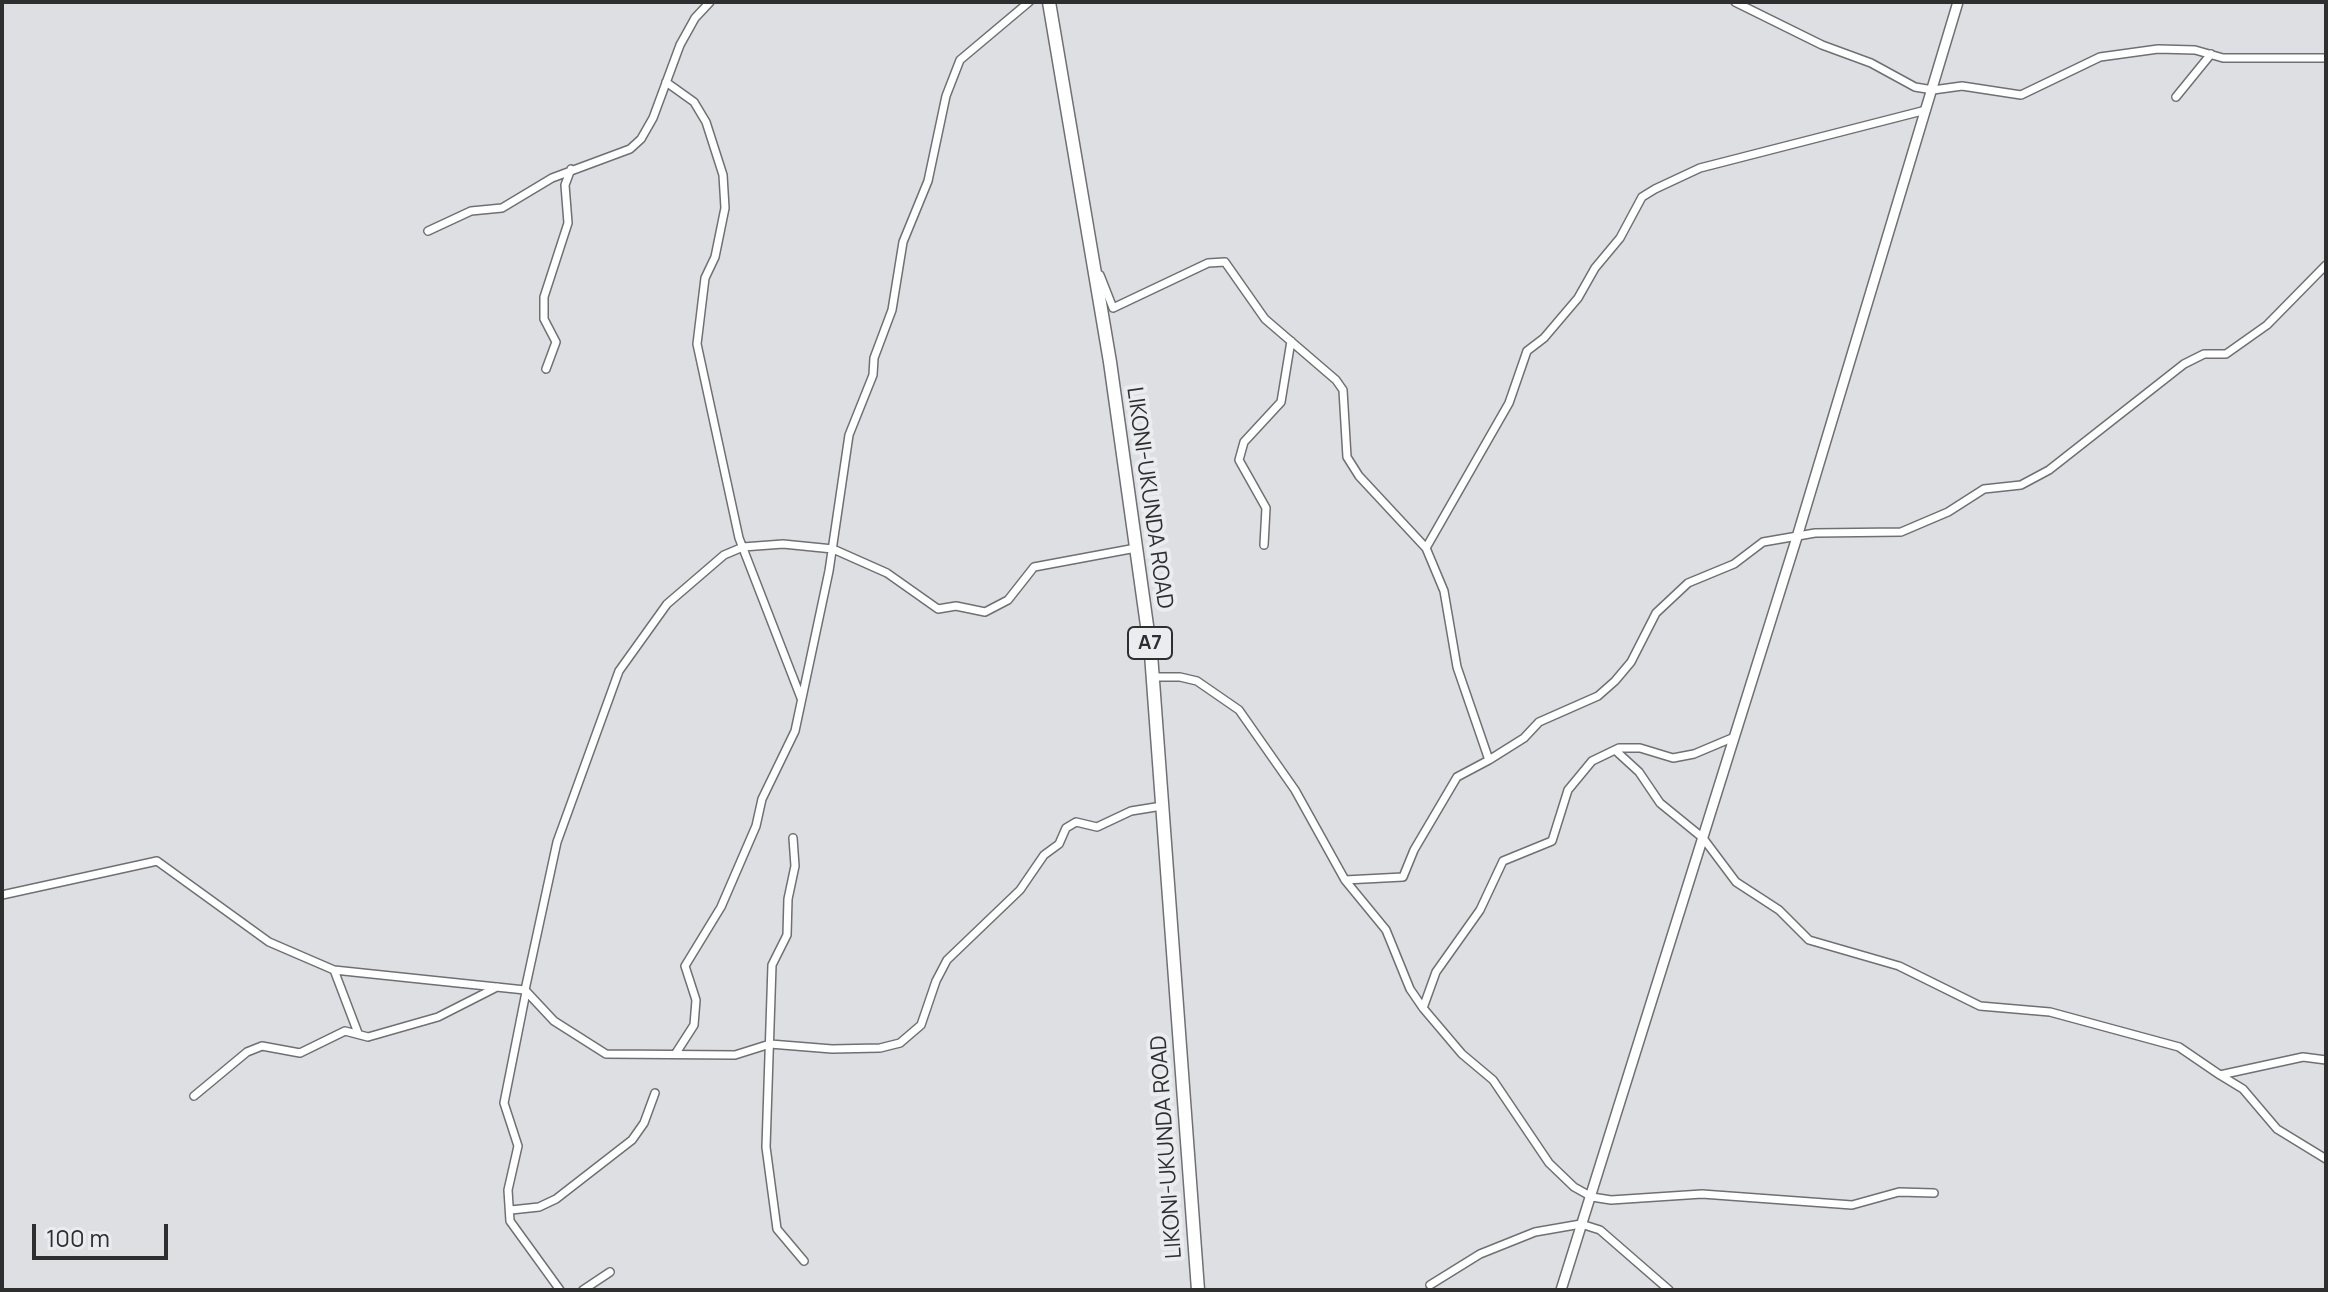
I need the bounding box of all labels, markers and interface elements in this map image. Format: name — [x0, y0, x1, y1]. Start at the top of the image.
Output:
street label: LIKONI-UKUNDA ROAD — [1120, 385, 1178, 611]
road number: A7 — [1128, 627, 1172, 659]
street label: LIKONI-UKUNDA ROAD — [1146, 1034, 1188, 1260]
scale bar — [36, 1208, 172, 1258]
text: 100 m — [46, 1221, 110, 1254]

